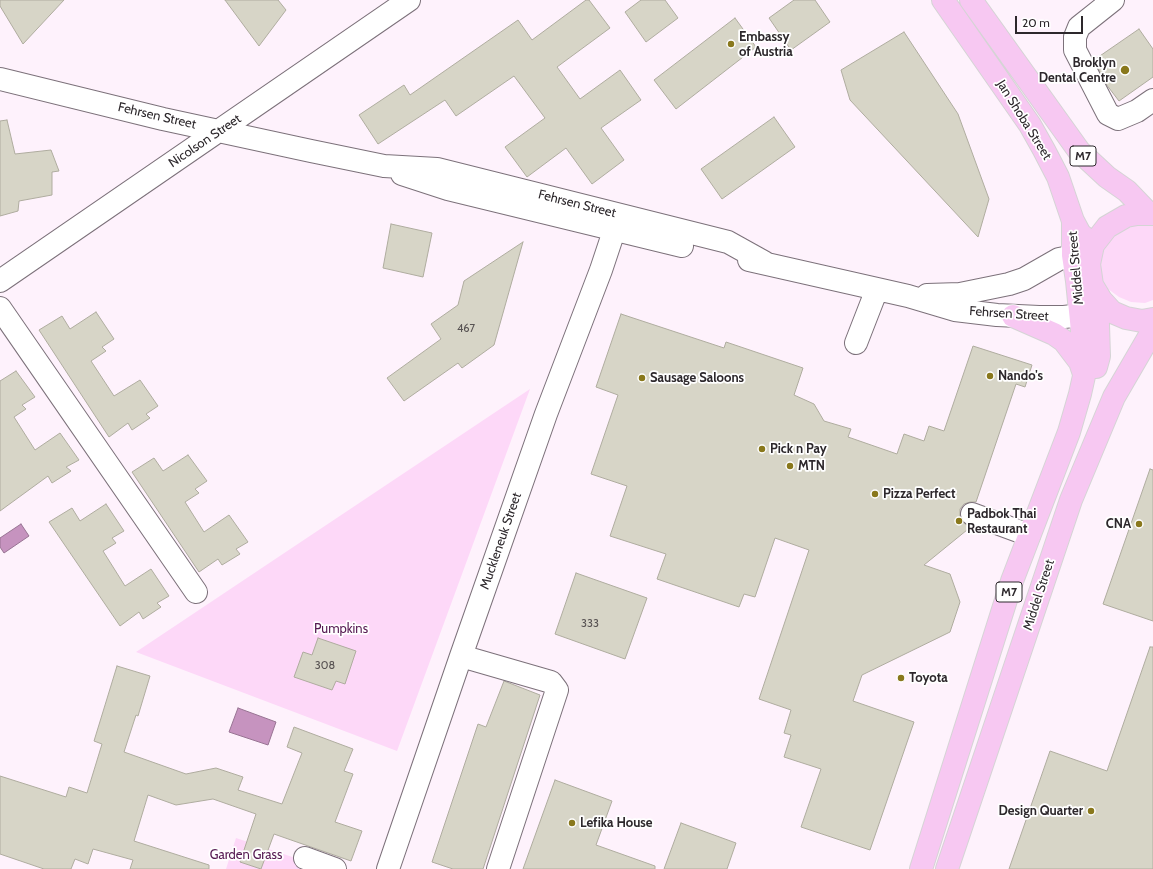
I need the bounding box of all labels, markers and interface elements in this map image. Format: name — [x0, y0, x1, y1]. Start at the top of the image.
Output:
scale bar — [1017, 8, 1085, 34]
text: 20 m — [1022, 15, 1050, 30]
place label: Embassy of Austria — [739, 29, 793, 60]
marker: Embassy of Austria — [726, 39, 736, 49]
place label: Broklyn Dental Centre — [1039, 55, 1116, 86]
marker: Broklyn Dental Centre — [1119, 64, 1131, 76]
street label: Jan Shoba Street — [993, 77, 1055, 163]
street label: Fehrsen Street — [116, 99, 198, 133]
street label: Nicolson Street — [166, 111, 244, 171]
road number: M7 — [1070, 146, 1096, 166]
street label: Fehrsen Street — [536, 187, 618, 221]
street label: Middel Street — [1065, 231, 1087, 305]
street label: Fehrsen Street — [969, 303, 1049, 325]
house number: 467 — [457, 322, 475, 336]
place label: Nando's — [998, 368, 1043, 384]
place label: Sausage Saloons — [650, 370, 744, 386]
marker: Nando's — [985, 371, 995, 381]
marker: Sausage Saloons — [637, 373, 647, 383]
place label: Pick n Pay — [770, 441, 827, 457]
marker: Pick n Pay — [757, 444, 767, 454]
place label: MTN — [798, 458, 825, 474]
marker: MTN — [785, 461, 795, 471]
place label: Pizza Perfect — [883, 486, 955, 502]
marker: Pizza Perfect — [870, 489, 880, 499]
street label: Muckleneuk Street — [477, 490, 525, 592]
place label: Padbok Thai Restaurant — [967, 506, 1036, 537]
marker: Padbok Thai Restaurant — [954, 516, 964, 526]
place label: CNA — [1106, 516, 1131, 532]
marker: CNA — [1134, 519, 1144, 529]
street label: Middel Street — [1020, 558, 1058, 632]
road number: M7 — [996, 582, 1022, 602]
house number: 333 — [581, 617, 599, 631]
park label: Pumpkins — [314, 621, 368, 637]
house number: 308 — [315, 659, 335, 673]
place label: Toyota — [909, 670, 948, 686]
marker: Toyota — [896, 673, 906, 683]
place label: Design Quarter — [999, 803, 1083, 819]
marker: Design Quarter — [1086, 806, 1096, 816]
place label: Lefika House — [580, 815, 653, 831]
marker: Lefika House — [567, 818, 577, 828]
park label: Garden Grass — [210, 847, 282, 863]

